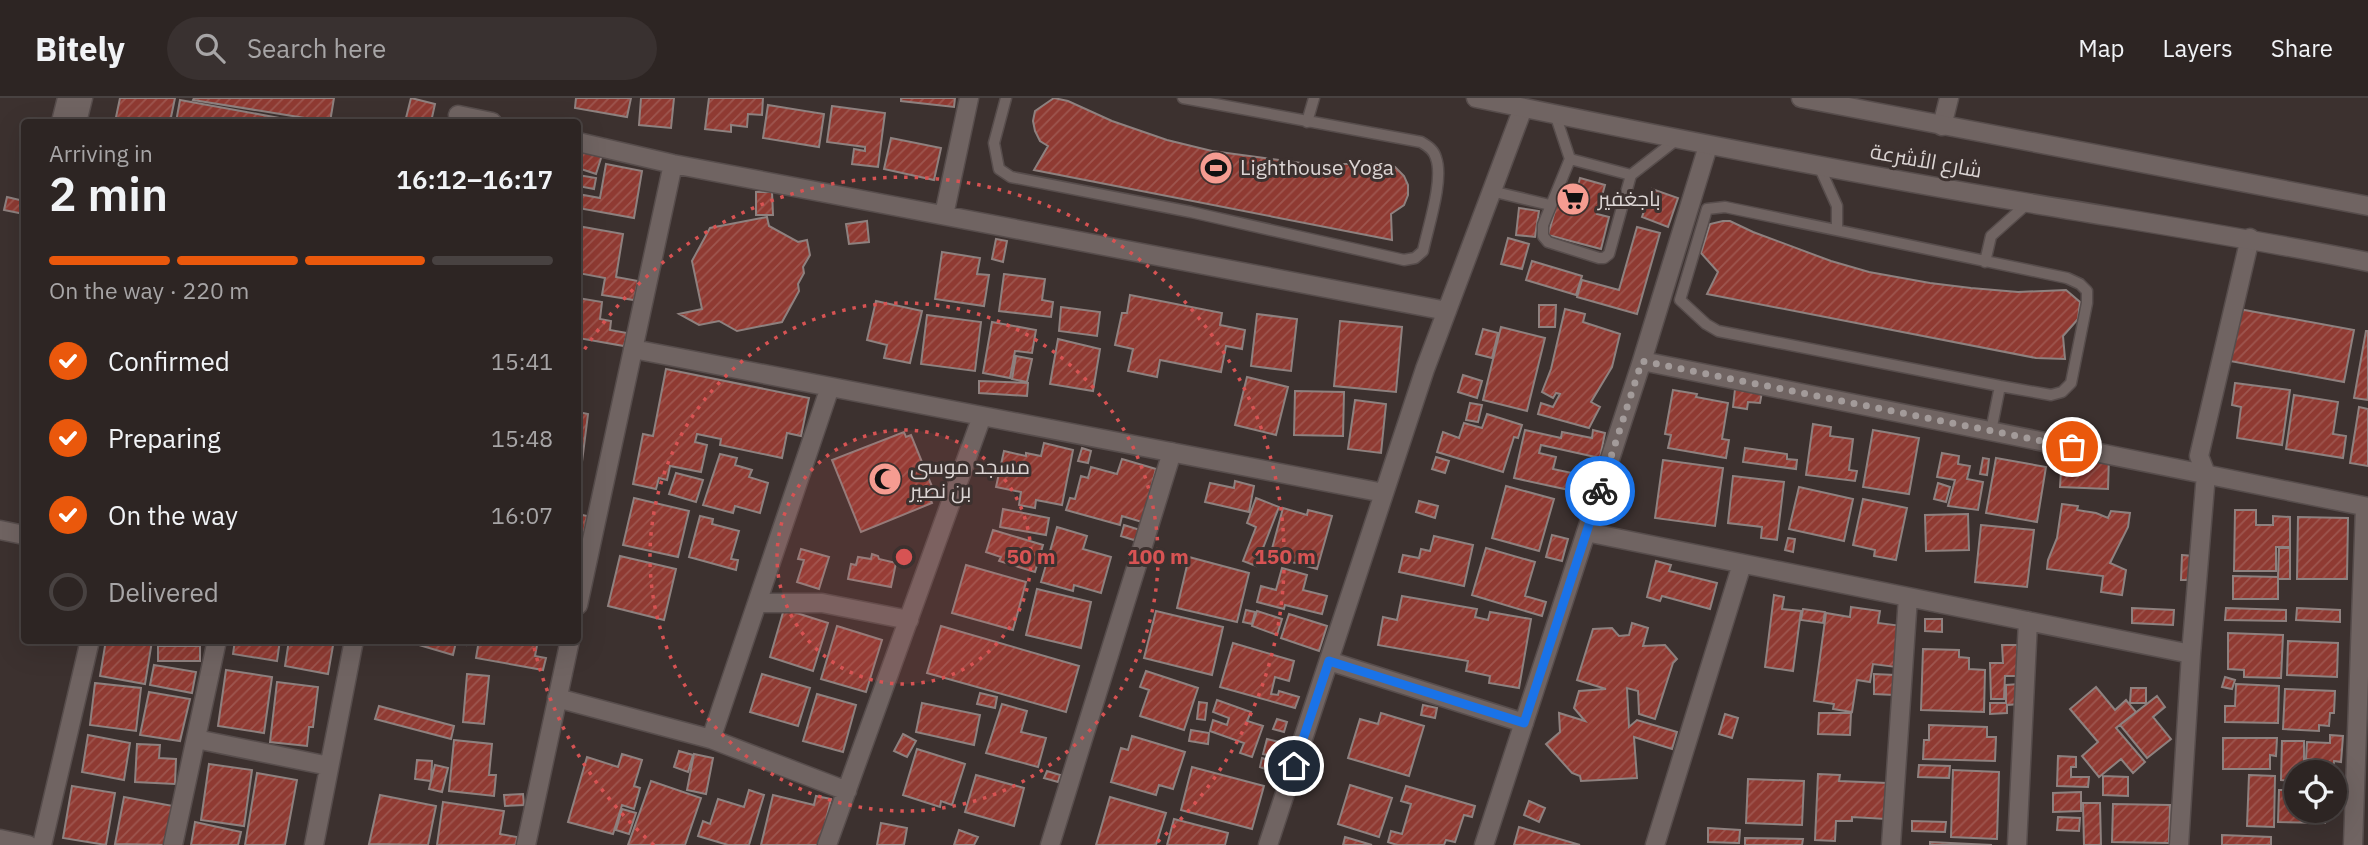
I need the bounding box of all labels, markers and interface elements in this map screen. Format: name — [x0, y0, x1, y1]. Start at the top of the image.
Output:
search box — [167, 17, 657, 80]
text: Bitely — [35, 27, 125, 70]
icon: search — [191, 29, 229, 67]
text: Search here — [247, 31, 386, 65]
text: Map — [2078, 32, 2125, 64]
text: Layers — [2163, 32, 2233, 64]
text: Share — [2271, 32, 2333, 64]
street label: شارع الأشرعة — [1868, 136, 1984, 185]
text: Arriving in — [49, 138, 153, 168]
sports icon: Lighthouse Yoga — [1197, 149, 1235, 187]
place label: Lighthouse Yoga — [1240, 153, 1394, 181]
text: 16:12–16:17 — [396, 162, 553, 196]
text: 2 min — [49, 164, 168, 224]
supermarket icon: باجغفير — [1554, 180, 1592, 218]
place label: باجغفير — [1597, 184, 1661, 212]
text: On the way · 220 m — [49, 275, 249, 305]
icon: check — [49, 342, 87, 380]
text: Confirmed — [108, 344, 230, 378]
text: 15:41 — [491, 346, 553, 376]
pin — [2042, 417, 2102, 477]
icon: check — [49, 419, 87, 457]
text: Preparing — [108, 421, 221, 455]
text: 15:48 — [491, 423, 553, 453]
icon: bag — [2053, 428, 2091, 466]
place label: مسجد موسى بن نصير — [909, 452, 1030, 504]
courier — [1565, 456, 1635, 526]
mosque icon: مسجد موسى بن نصير — [866, 460, 904, 498]
icon: bike — [1581, 472, 1619, 510]
icon: check — [49, 496, 87, 534]
text: On the way — [108, 498, 238, 532]
text: 16:07 — [491, 500, 553, 530]
text: 50 m — [1007, 542, 1055, 570]
text: 100 m — [1127, 542, 1189, 570]
text: 150 m — [1254, 542, 1316, 570]
centre of rings — [892, 545, 916, 569]
text: Delivered — [108, 575, 219, 609]
pin — [1264, 736, 1324, 796]
icon: home — [1275, 747, 1313, 785]
map controls — [2284, 760, 2347, 823]
button: locate — [2284, 760, 2347, 823]

